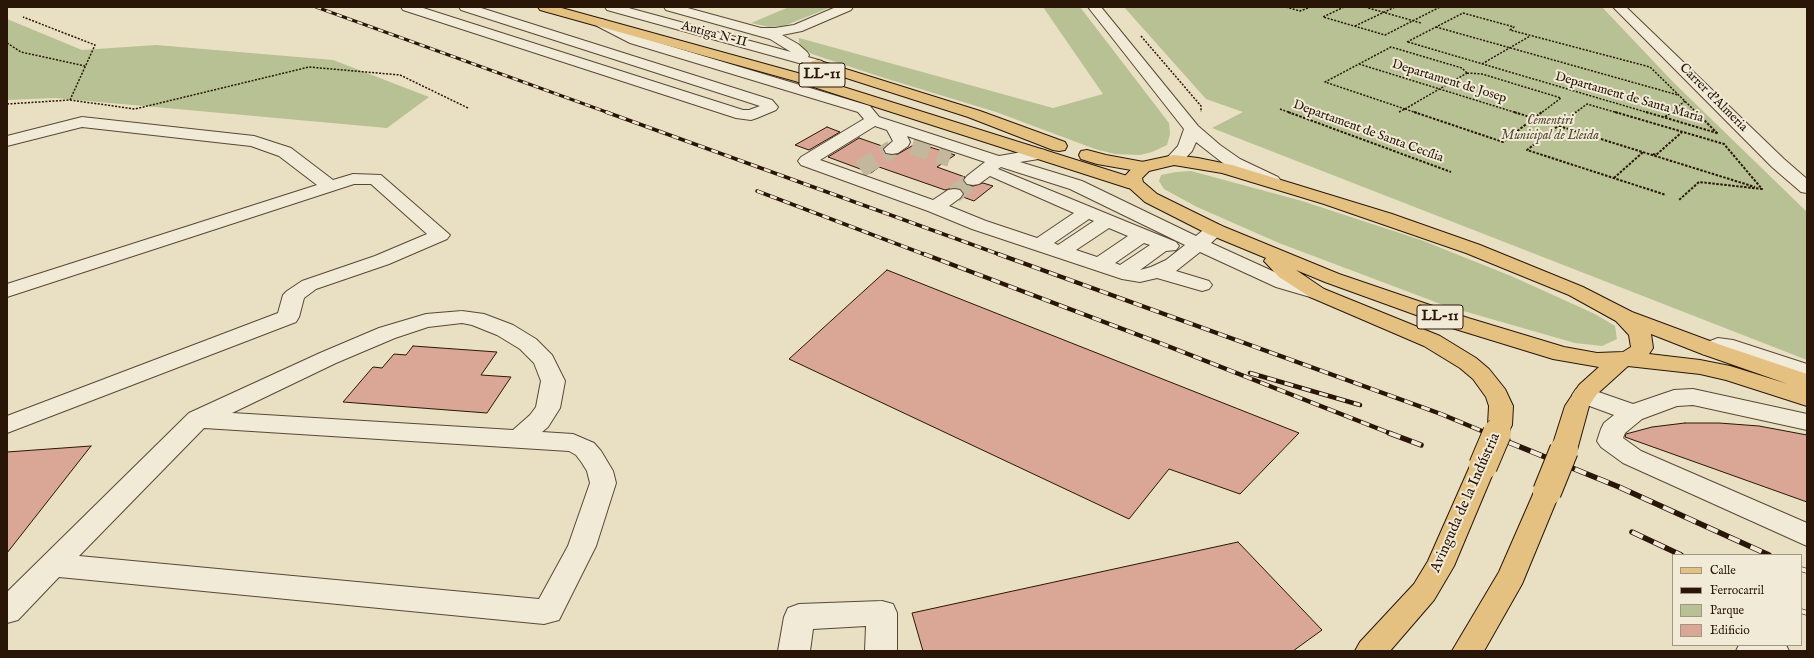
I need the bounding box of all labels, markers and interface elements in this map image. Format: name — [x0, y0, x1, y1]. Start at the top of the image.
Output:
street label: Antiga N-II — [679, 19, 749, 51]
street label: Departament de Josep — [1390, 57, 1508, 107]
street label: Carrer d'Almeria — [1676, 61, 1750, 135]
road number: LL-11 — [799, 63, 845, 87]
street label: Departament de Santa Maria — [1553, 69, 1705, 127]
street label: Departament de Santa Cecília — [1291, 98, 1445, 166]
park label: Cementiri Municipal de Lleida — [1501, 113, 1599, 144]
road number: LL-11 — [1417, 305, 1463, 329]
street label: Avinguda de la Indústria — [1427, 430, 1505, 576]
legend — [1672, 554, 1802, 646]
text: Calle — [1710, 563, 1736, 578]
text: Ferrocarril — [1710, 583, 1764, 598]
text: Parque — [1710, 603, 1744, 618]
text: Edificio — [1710, 623, 1750, 638]

